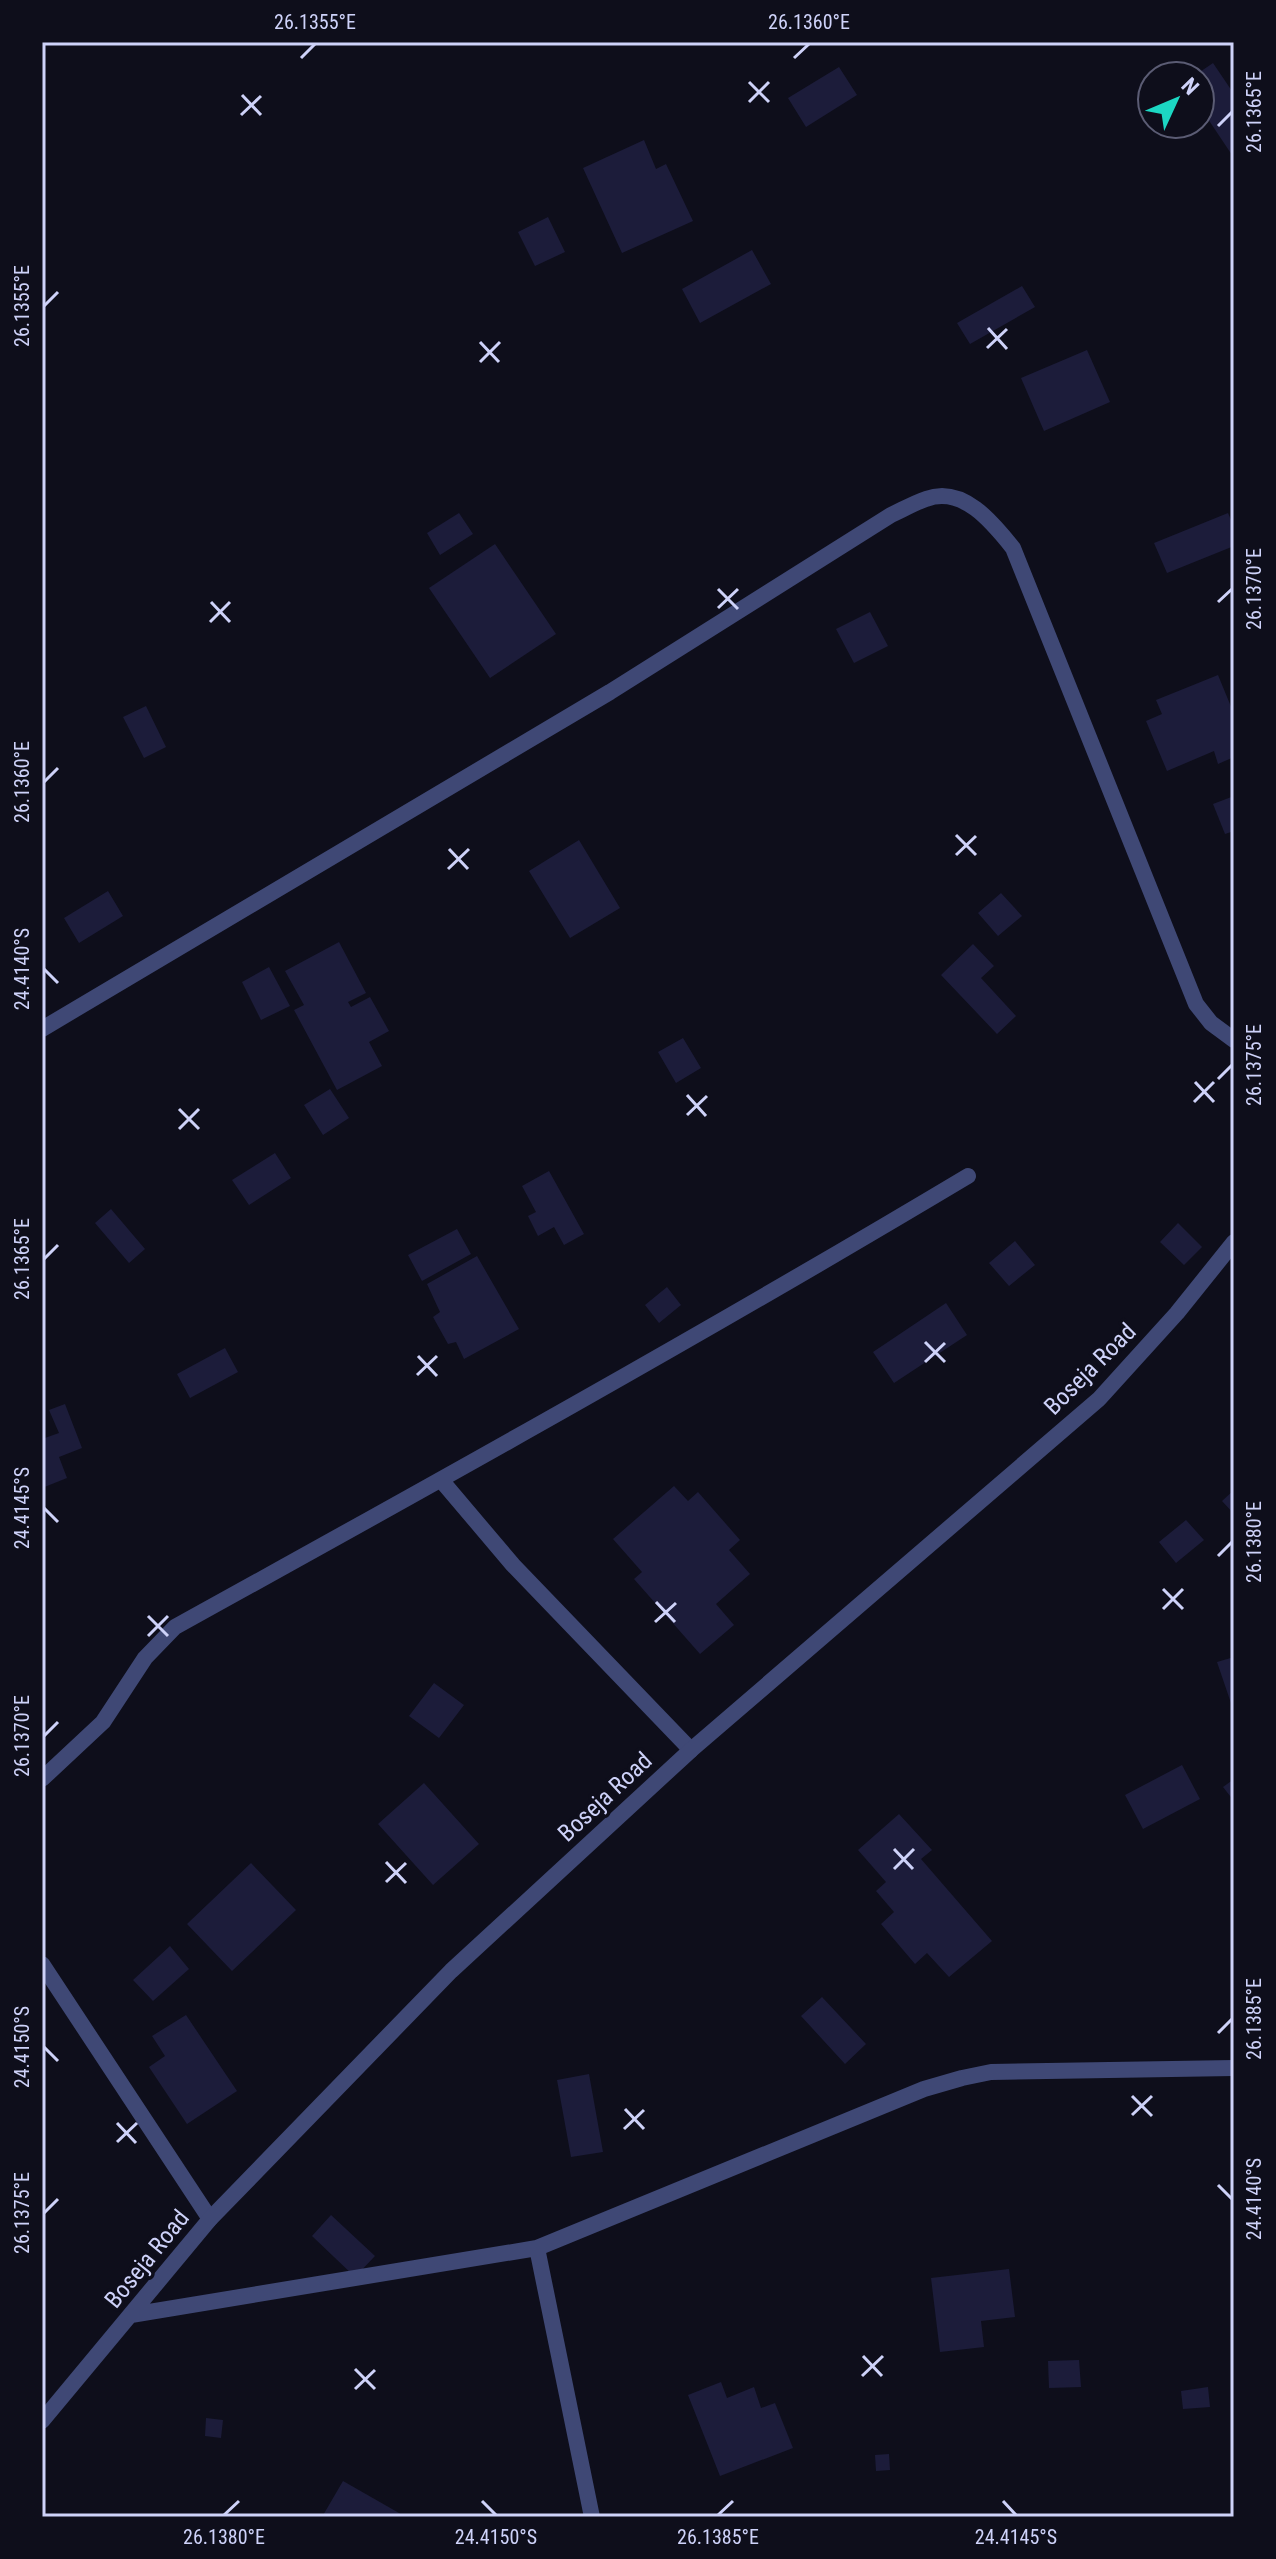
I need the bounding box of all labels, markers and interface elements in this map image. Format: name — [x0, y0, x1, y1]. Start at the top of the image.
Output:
text: 26.1355°E — [274, 10, 356, 34]
text: 26.1360°E — [768, 10, 850, 34]
north arrow — [1136, 60, 1216, 140]
text: 26.1365°E — [1242, 71, 1266, 153]
text: N — [1176, 73, 1204, 100]
text: 26.1355°E — [10, 265, 34, 347]
text: 26.1370°E — [1242, 548, 1266, 630]
text: 26.1360°E — [10, 741, 34, 823]
text: 24.4140°S — [10, 928, 34, 1010]
text: 26.1375°E — [1242, 1024, 1266, 1106]
text: 26.1365°E — [10, 1218, 34, 1300]
street label: Boseja Road — [1038, 1317, 1142, 1421]
text: 24.4145°S — [10, 1467, 34, 1549]
text: 26.1380°E — [1242, 1501, 1266, 1583]
text: 26.1370°E — [10, 1695, 34, 1777]
street label: Boseja Road — [552, 1747, 658, 1847]
text: 26.1385°E — [1242, 1978, 1266, 2060]
text: 24.4150°S — [10, 2006, 34, 2088]
text: 24.4140°S — [1242, 2158, 1266, 2240]
text: 26.1375°E — [10, 2172, 34, 2254]
street label: Boseja Road — [99, 2204, 195, 2314]
text: 26.1380°E — [183, 2525, 265, 2549]
text: 24.4150°S — [455, 2525, 537, 2549]
text: 26.1385°E — [677, 2525, 759, 2549]
text: 24.4145°S — [975, 2525, 1057, 2549]

